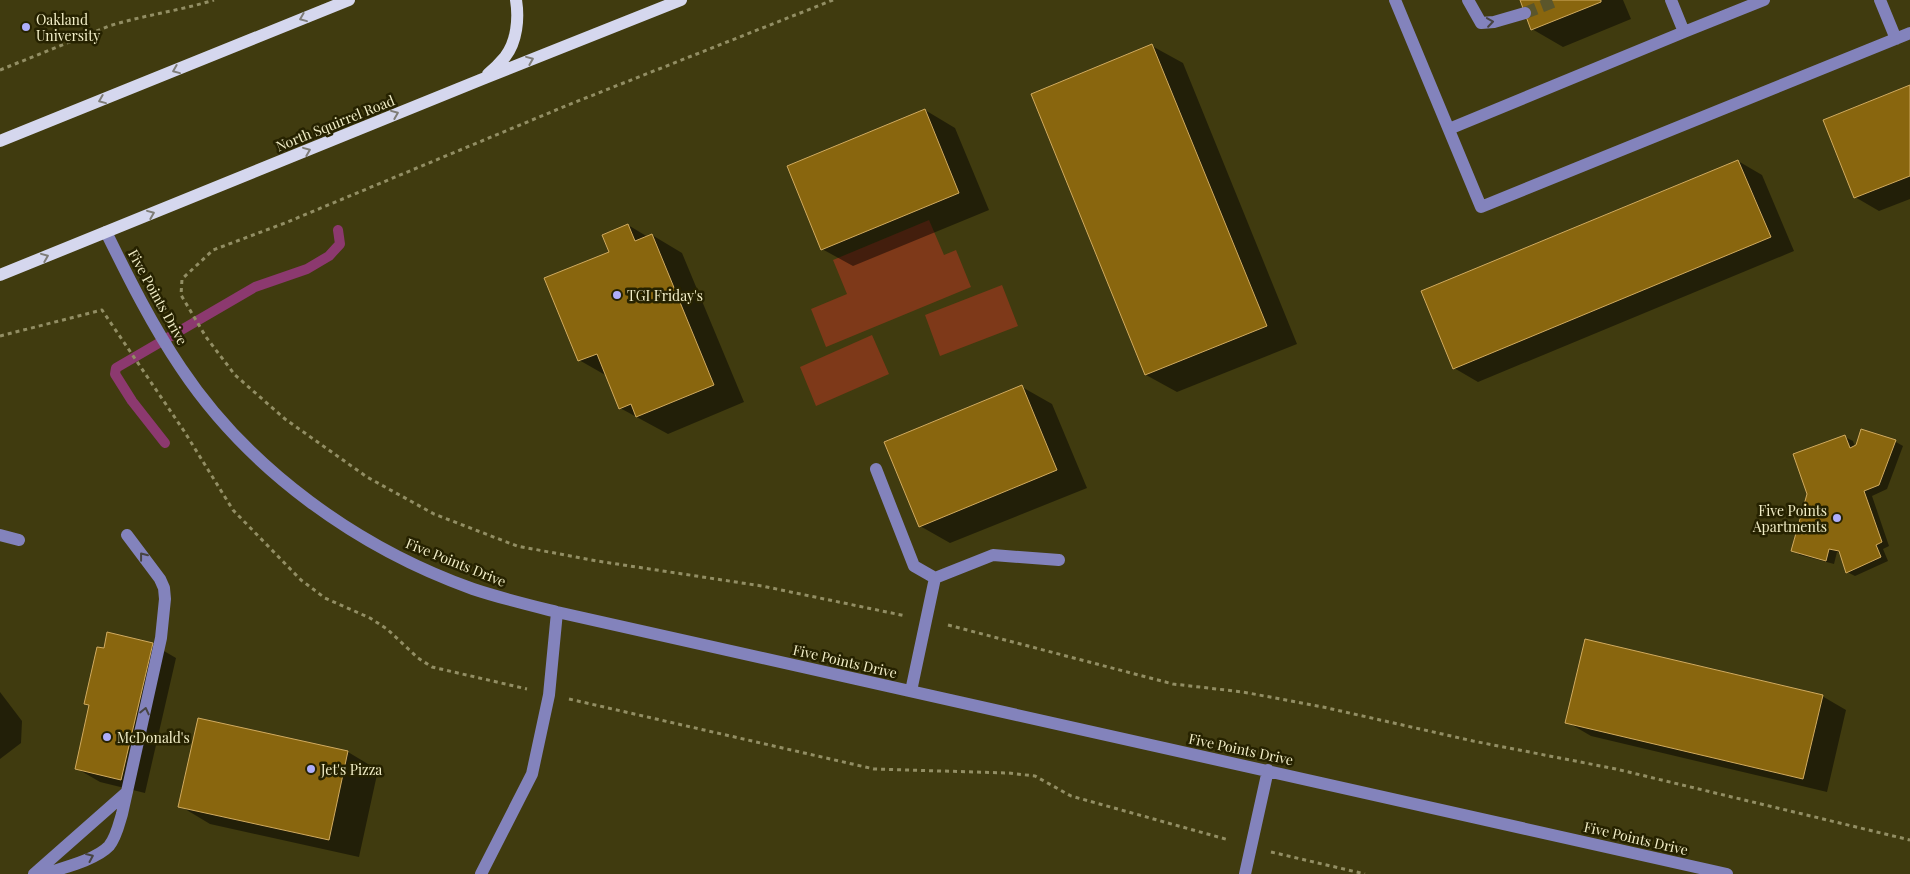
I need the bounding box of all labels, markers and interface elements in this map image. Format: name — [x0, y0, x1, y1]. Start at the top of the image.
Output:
place label: Oakland University — [36, 10, 100, 45]
one-way arrow — [300, 13, 308, 23]
one-way arrow — [1486, 17, 1495, 27]
marker: Oakland University — [20, 21, 32, 33]
one-way arrow — [525, 55, 534, 66]
one-way arrow — [172, 64, 181, 74]
street label: North Squirrel Road — [273, 90, 397, 156]
one-way arrow — [98, 94, 107, 104]
one-way arrow — [390, 110, 399, 121]
one-way arrow — [302, 146, 310, 156]
one-way arrow — [146, 210, 155, 220]
street label: Five Points Drive — [124, 246, 192, 348]
one-way arrow — [40, 252, 49, 263]
place label: TGI Friday's — [627, 286, 703, 305]
marker: TGI Friday's — [611, 289, 623, 301]
place label: Five Points Apartments — [1752, 501, 1827, 536]
marker: Five Points Apartments — [1831, 512, 1843, 524]
street label: Five Points Drive — [403, 533, 509, 591]
one-way arrow — [141, 553, 149, 562]
street label: Five Points Drive — [791, 640, 899, 682]
one-way arrow — [139, 706, 150, 715]
place label: McDonald's — [117, 728, 190, 747]
street label: Five Points Drive — [1187, 729, 1295, 769]
marker: McDonald's — [101, 731, 113, 743]
place label: Jet's Pizza — [320, 760, 382, 779]
marker: Jet's Pizza — [305, 763, 317, 775]
street label: Five Points Drive — [1582, 817, 1690, 859]
one-way arrow — [85, 852, 94, 863]

